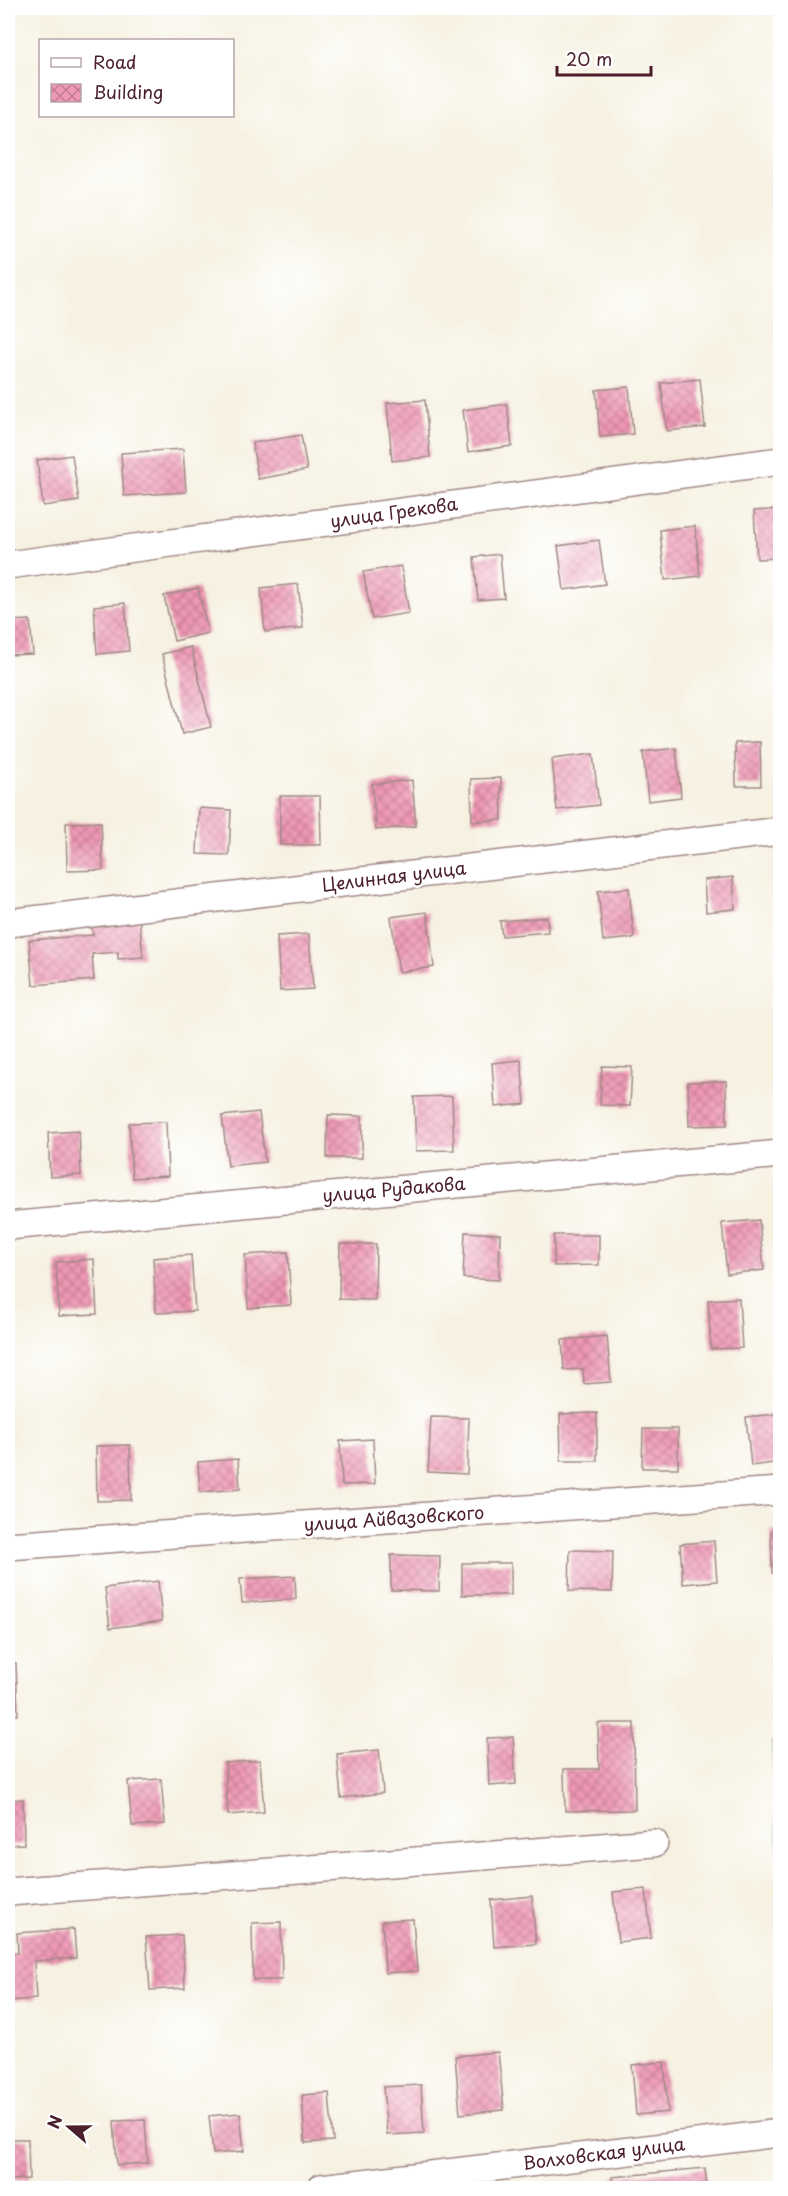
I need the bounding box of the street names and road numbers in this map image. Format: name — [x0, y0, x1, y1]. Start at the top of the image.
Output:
street label: улица Грекова — [328, 489, 460, 534]
street label: Целинная улица — [320, 853, 468, 898]
street label: улица Рудакова — [321, 1169, 467, 1208]
street label: улица Айвазовского — [303, 1498, 485, 1537]
street label: Волховская улица — [521, 2129, 687, 2176]

